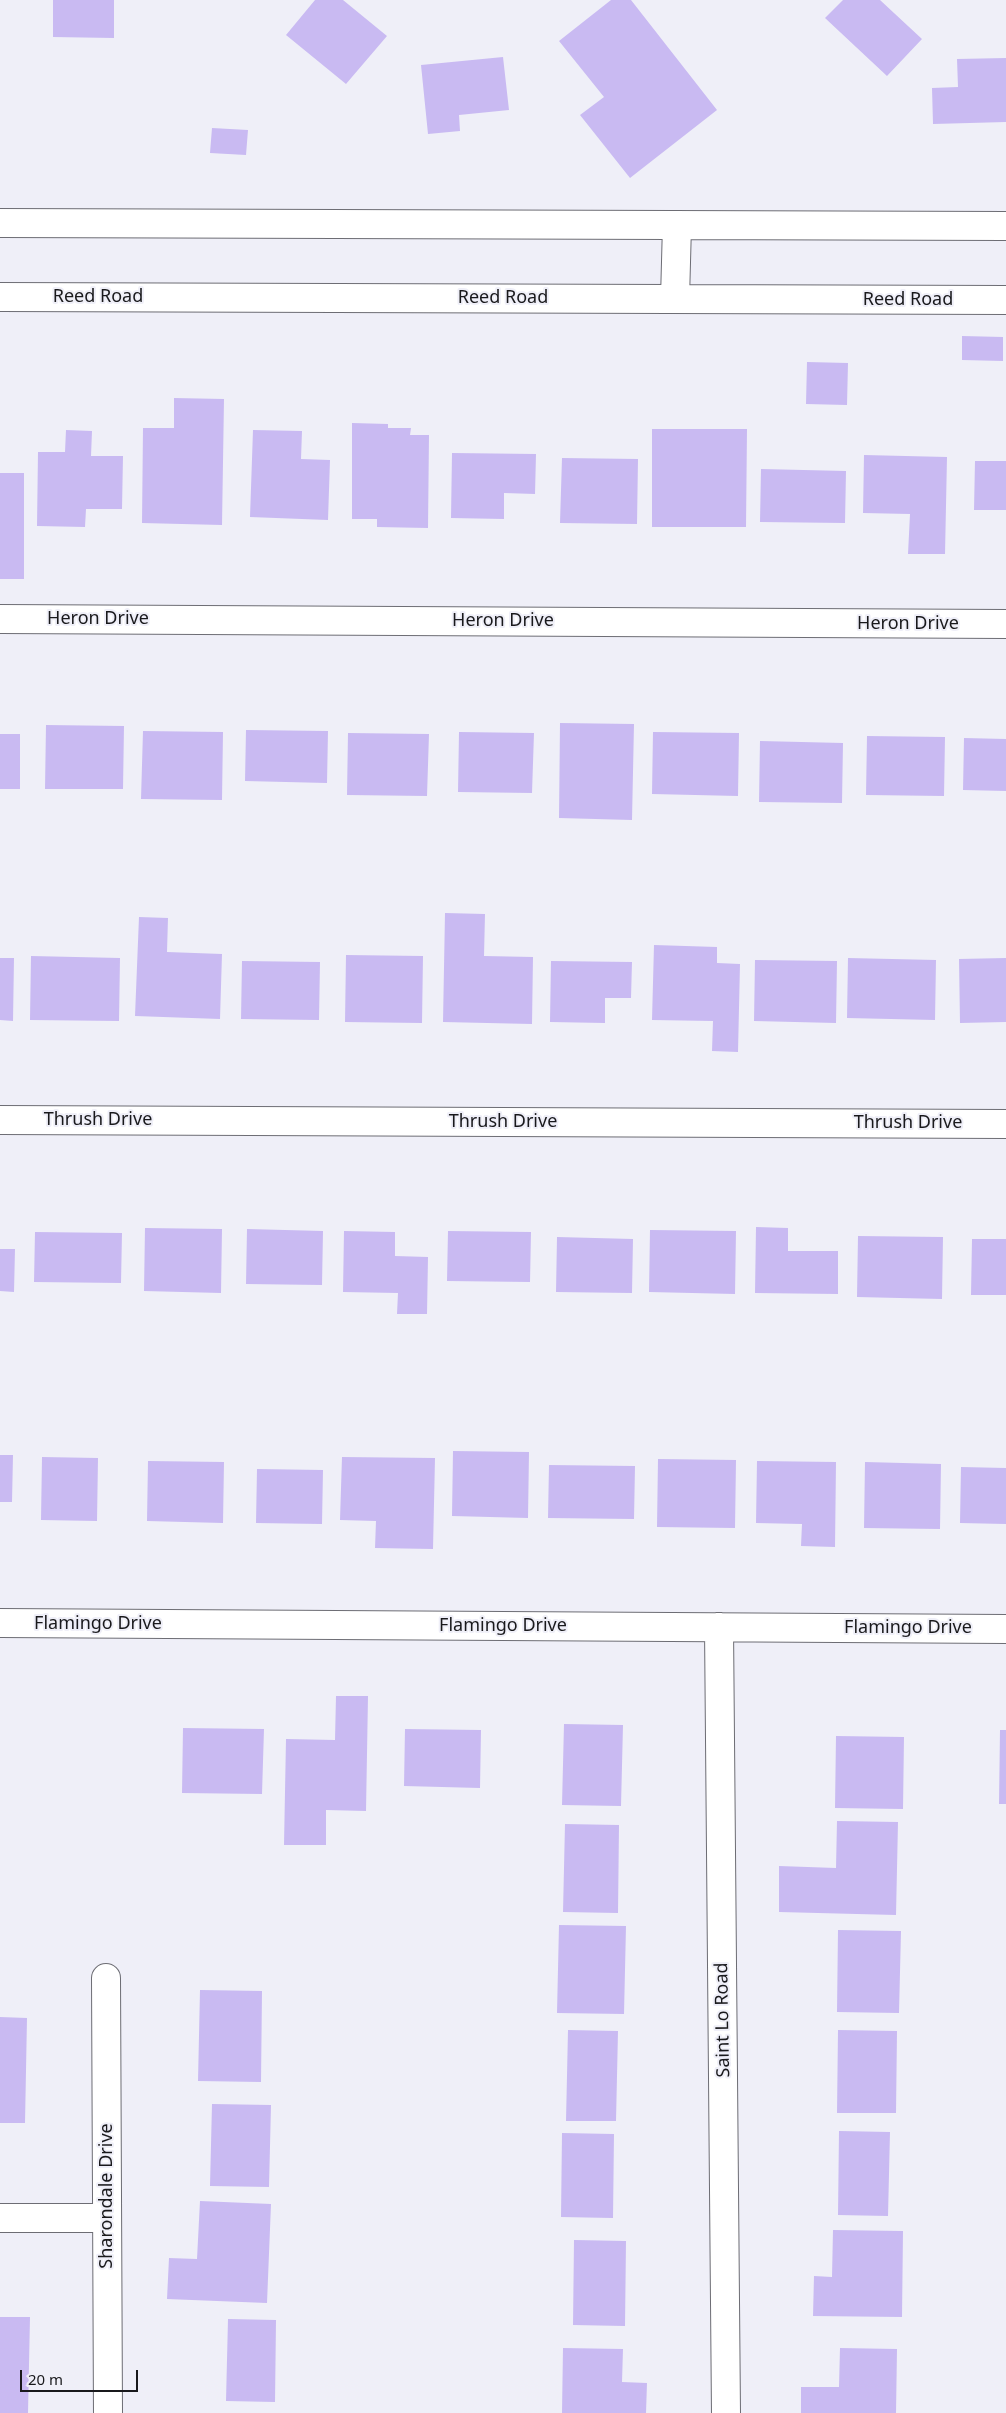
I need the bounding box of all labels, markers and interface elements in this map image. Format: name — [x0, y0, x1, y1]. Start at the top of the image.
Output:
street label: Reed Road — [53, 286, 143, 308]
street label: Reed Road — [458, 287, 548, 309]
street label: Reed Road — [863, 289, 953, 311]
street label: Heron Drive — [47, 608, 149, 630]
street label: Heron Drive — [452, 610, 554, 632]
street label: Heron Drive — [857, 613, 959, 635]
street label: Thrush Drive — [44, 1109, 152, 1131]
street label: Thrush Drive — [449, 1111, 557, 1133]
street label: Thrush Drive — [854, 1112, 962, 1134]
street label: Flamingo Drive — [34, 1613, 162, 1635]
street label: Flamingo Drive — [439, 1615, 567, 1637]
street label: Flamingo Drive — [844, 1617, 972, 1639]
street label: Saint Lo Road — [711, 1962, 735, 2078]
street label: Sharondale Drive — [96, 2123, 118, 2269]
scale bar — [22, 2360, 140, 2392]
text: 20 m — [28, 2369, 63, 2389]

